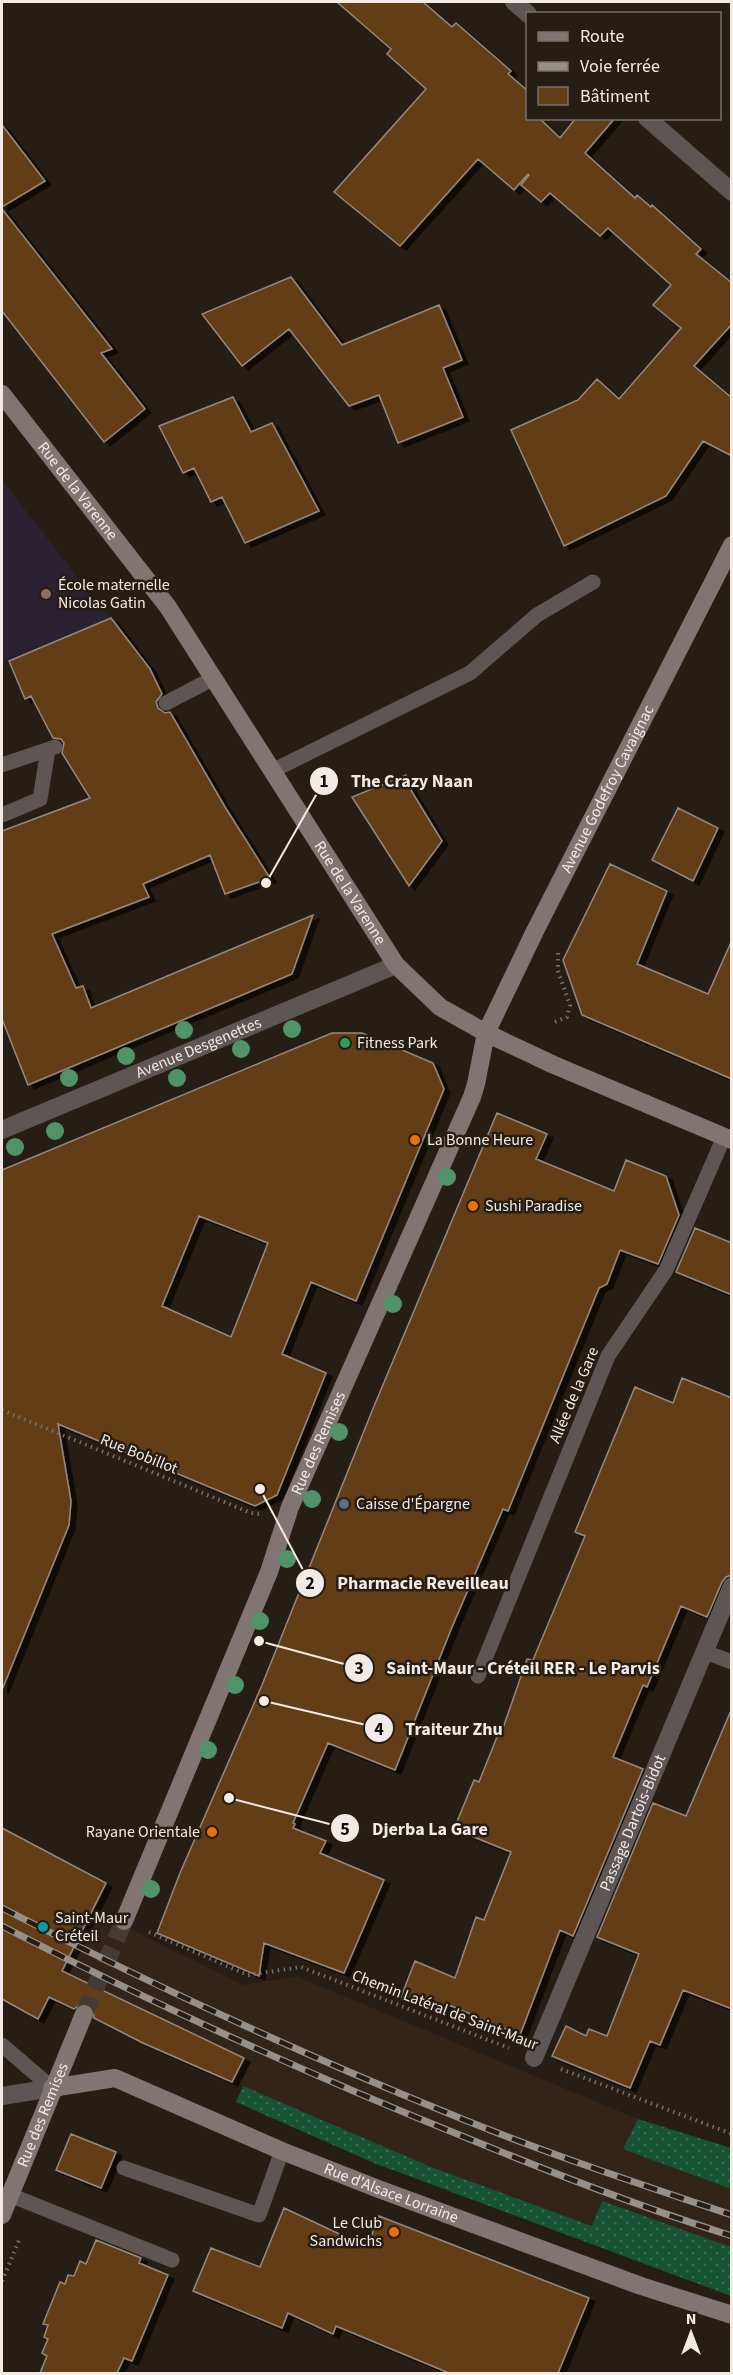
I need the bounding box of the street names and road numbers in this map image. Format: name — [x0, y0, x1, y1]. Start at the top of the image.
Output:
street label: Rue de la Varenne — [32, 437, 123, 545]
street label: Avenue Godefroy Cavaignac — [555, 701, 660, 877]
street label: Rue de la Varenne — [309, 837, 391, 949]
street label: Avenue Desgenettes — [132, 1012, 265, 1084]
street label: Allée de la Gare — [544, 1343, 604, 1446]
street label: Rue des Remises — [286, 1388, 351, 1499]
street label: Rue Bobillot — [97, 1428, 182, 1480]
street label: Passage Dartois-Bidot — [594, 1751, 671, 1895]
street label: Chemin Latéral de Saint-Maur — [349, 1964, 542, 2056]
street label: Rue des Remises — [12, 2059, 74, 2171]
street label: Rue d'Alsace Lorraine — [321, 2158, 462, 2229]

